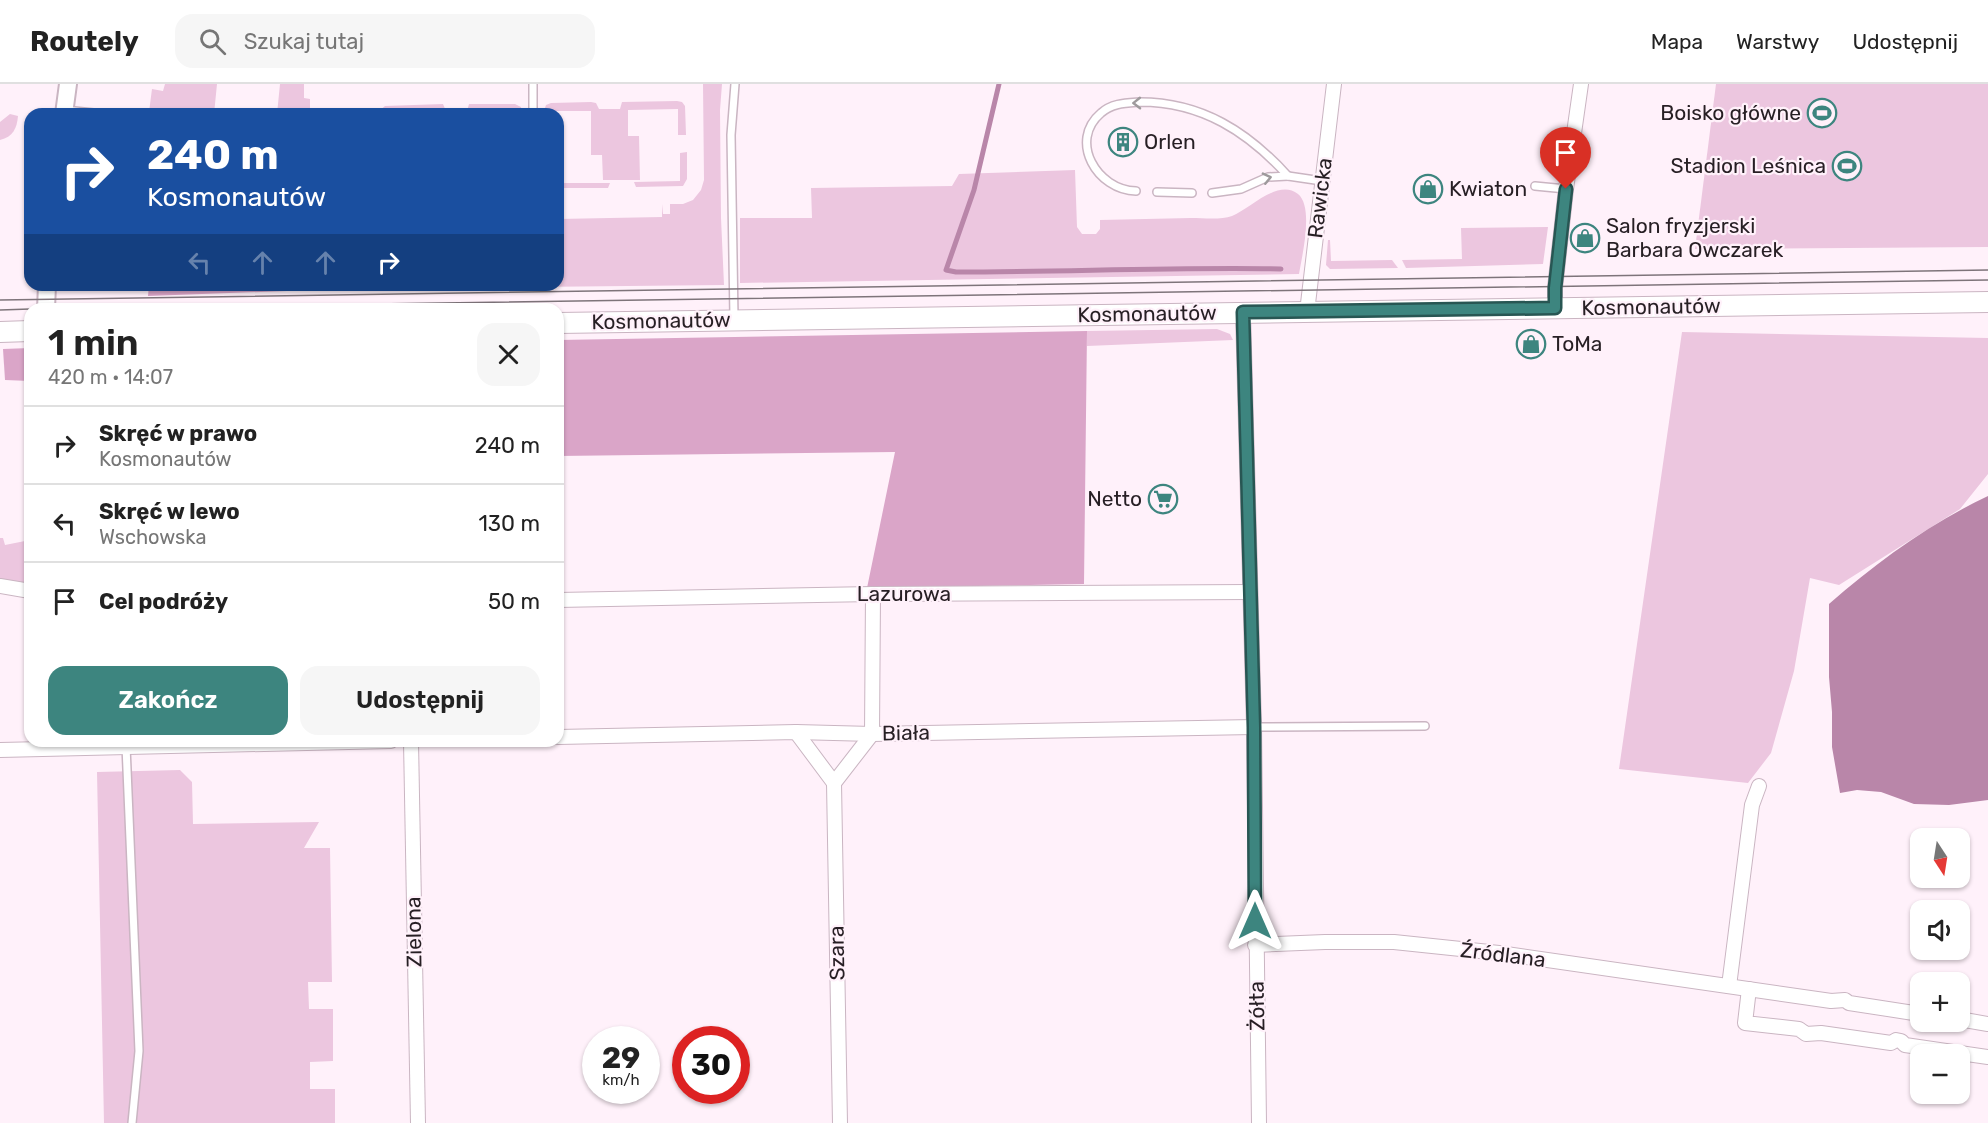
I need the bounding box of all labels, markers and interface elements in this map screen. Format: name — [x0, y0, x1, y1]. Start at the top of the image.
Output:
search box — [175, 14, 595, 68]
text: Routely — [30, 25, 139, 58]
icon: search — [196, 25, 229, 58]
text: Szukaj tutaj — [244, 28, 364, 55]
text: Mapa — [1651, 29, 1703, 54]
text: Warstwy — [1736, 29, 1819, 54]
text: Udostępnij — [1852, 29, 1958, 54]
one-way arrow — [1132, 97, 1141, 109]
sports icon: Boisko główne — [1806, 97, 1838, 129]
place label: Boisko główne — [1660, 100, 1801, 125]
building icon: Orlen — [1107, 126, 1139, 158]
pin — [1540, 127, 1591, 189]
place label: Orlen — [1144, 129, 1196, 154]
text: 240 m — [147, 130, 279, 180]
icon: right — [48, 132, 126, 210]
icon: arrive — [1549, 136, 1582, 169]
sports icon: Stadion Leśnica — [1831, 150, 1863, 182]
place label: Stadion Leśnica — [1671, 153, 1826, 178]
street label: Rawicka — [1302, 156, 1337, 240]
one-way arrow — [1262, 172, 1272, 185]
shop icon: Kwiaton — [1412, 173, 1444, 205]
place label: Kwiaton — [1449, 176, 1527, 201]
text: Kosmonautów — [147, 181, 326, 213]
place label: Salon fryzjerski Barbara Owczarek — [1606, 213, 1783, 262]
shop icon: Salon fryzjerski Barbara Owczarek — [1569, 222, 1601, 254]
icon: left — [183, 246, 216, 279]
icon: ahead — [246, 246, 279, 279]
icon: ahead — [309, 246, 342, 279]
icon: right — [372, 246, 405, 279]
street label: Kosmonautów — [1581, 293, 1721, 320]
street label: Kosmonautów — [1077, 300, 1217, 327]
street label: Kosmonautów — [591, 307, 731, 334]
text: 1 min — [48, 321, 139, 364]
button: close — [477, 323, 540, 386]
shop icon: ToMa — [1515, 328, 1547, 360]
place label: ToMa — [1552, 331, 1602, 356]
text: 420 m · 14:07 — [48, 365, 173, 389]
text: Skręć w prawo — [99, 420, 257, 447]
icon: right — [48, 429, 81, 462]
text: 240 m — [475, 432, 540, 459]
text: Kosmonautów — [99, 447, 232, 471]
supermarket icon: Netto — [1147, 483, 1179, 515]
place label: Netto — [1087, 486, 1142, 511]
text: Skręć w lewo — [99, 498, 240, 525]
icon: left — [48, 507, 81, 540]
text: 130 m — [478, 510, 540, 537]
text: Wschowska — [99, 525, 206, 549]
street label: Lazurowa — [857, 581, 951, 606]
icon: arrive — [48, 585, 81, 618]
text: Cel podróży — [99, 588, 228, 615]
text: 50 m — [488, 588, 540, 615]
button: Zakończ — [48, 666, 288, 735]
button: Udostępnij — [300, 666, 540, 735]
street label: Biała — [882, 720, 930, 745]
north arrow — [1910, 828, 1970, 888]
map controls — [1910, 828, 1970, 1104]
position arrow — [1223, 889, 1287, 953]
street label: Zielona — [400, 896, 427, 968]
button: sound — [1910, 900, 1970, 960]
street label: Szara — [824, 925, 849, 981]
street label: Źródlana — [1459, 937, 1547, 972]
button: + — [1910, 972, 1970, 1032]
street label: Żółta — [1244, 981, 1269, 1031]
speed limit sign: 30 — [672, 1026, 750, 1104]
text: 29 — [602, 1040, 640, 1076]
button: − — [1910, 1044, 1970, 1104]
text: km/h — [602, 1071, 640, 1089]

